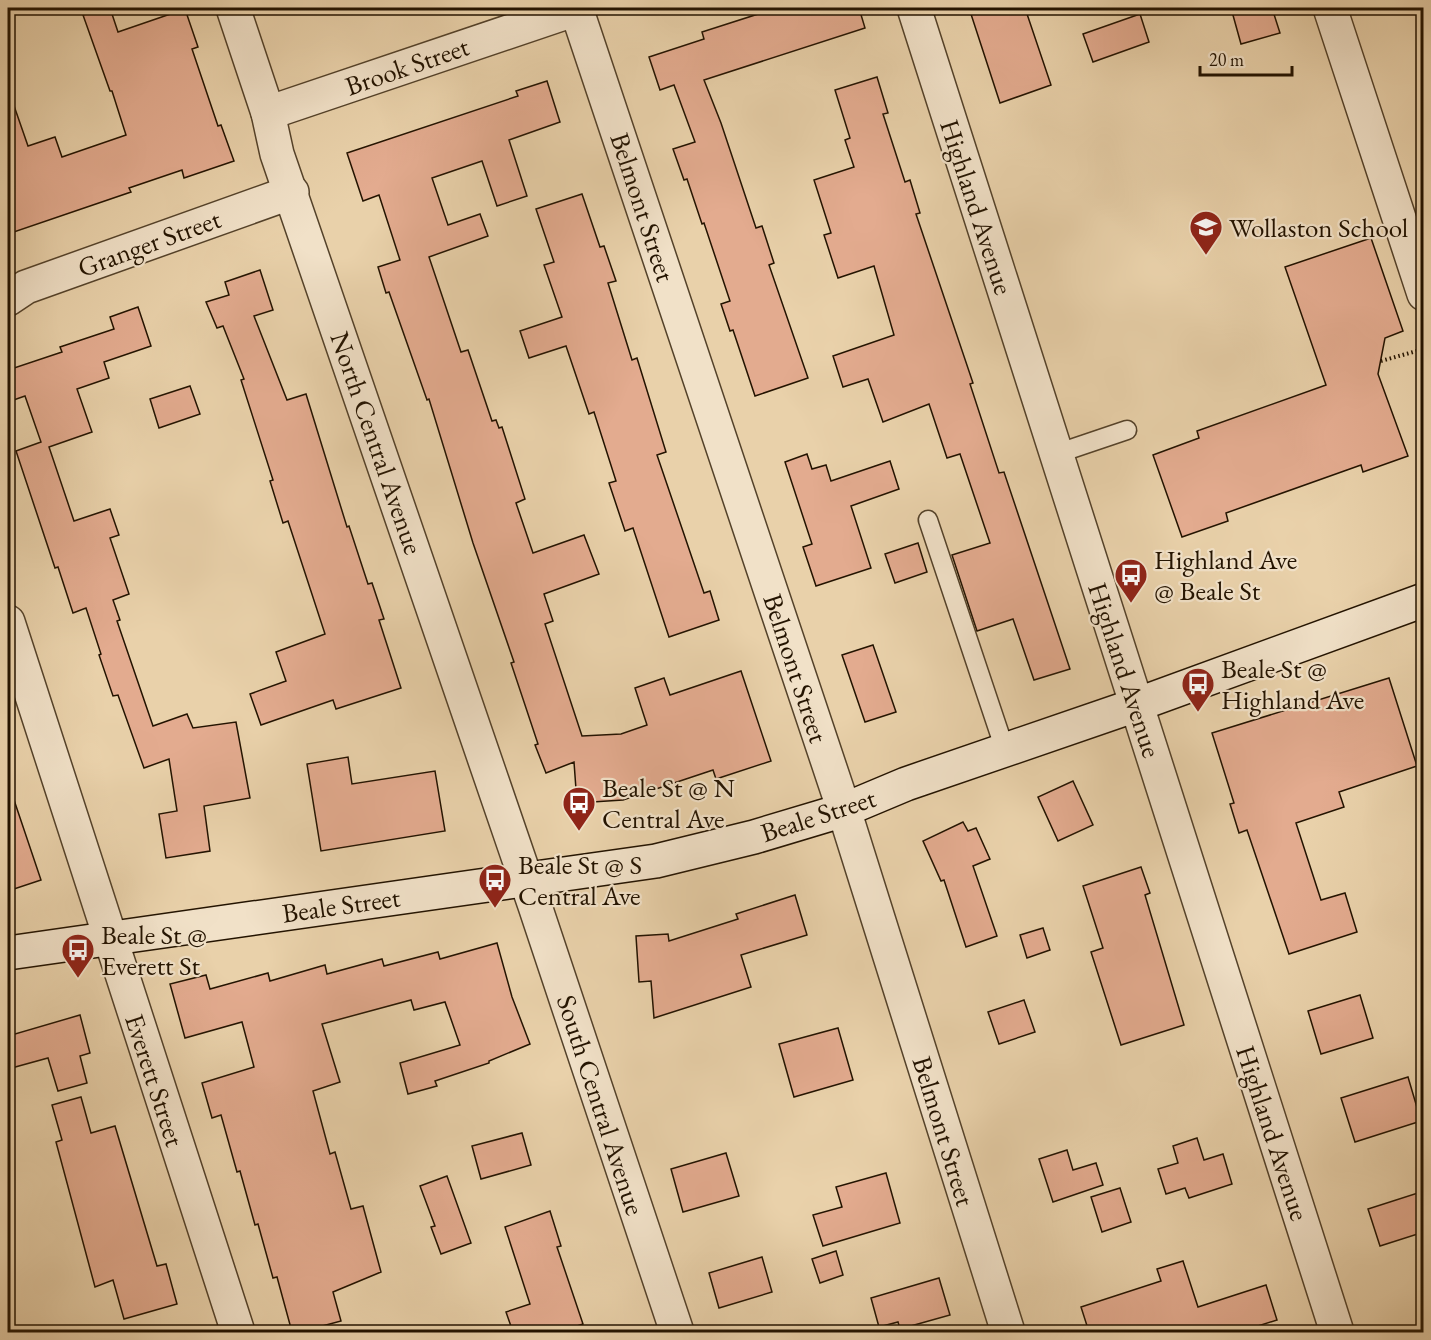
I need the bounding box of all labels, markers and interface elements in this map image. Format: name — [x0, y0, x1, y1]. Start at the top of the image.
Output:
street label: Brook Street — [341, 28, 474, 103]
scale bar — [1200, 39, 1292, 77]
text: 20 m — [1209, 48, 1244, 71]
street label: Highland Avenue — [932, 115, 1022, 299]
street label: Belmont Street — [602, 128, 684, 286]
street label: Granger Street — [73, 201, 226, 285]
school or university icon: Wollaston School — [1188, 209, 1224, 256]
place label: Wollaston School — [1229, 210, 1408, 245]
street label: North Central Avenue — [322, 327, 432, 559]
place label: Highland Ave @ Beale St — [1154, 542, 1297, 608]
bus stop icon: Highland Ave @ Beale St — [1113, 557, 1149, 604]
street label: Highland Avenue — [1080, 578, 1170, 762]
street label: Belmont Street — [755, 589, 837, 747]
place label: Beale St @ Highland Ave — [1221, 651, 1364, 717]
bus stop icon: Beale St @ Highland Ave — [1180, 666, 1216, 713]
place label: Beale St @ N Central Ave — [602, 770, 736, 836]
street label: Beale Street — [756, 780, 880, 850]
bus stop icon: Beale St @ N Central Ave — [561, 785, 597, 832]
place label: Beale St @ S Central Ave — [518, 847, 642, 913]
bus stop icon: Beale St @ S Central Ave — [477, 862, 513, 909]
street label: Beale Street — [280, 879, 403, 931]
place label: Beale St @ Everett St — [101, 917, 207, 983]
bus stop icon: Beale St @ Everett St — [60, 932, 96, 979]
street label: South Central Avenue — [549, 990, 653, 1220]
street label: Everett Street — [117, 1009, 193, 1151]
street label: Highland Avenue — [1228, 1041, 1318, 1225]
street label: Belmont Street — [905, 1052, 983, 1211]

